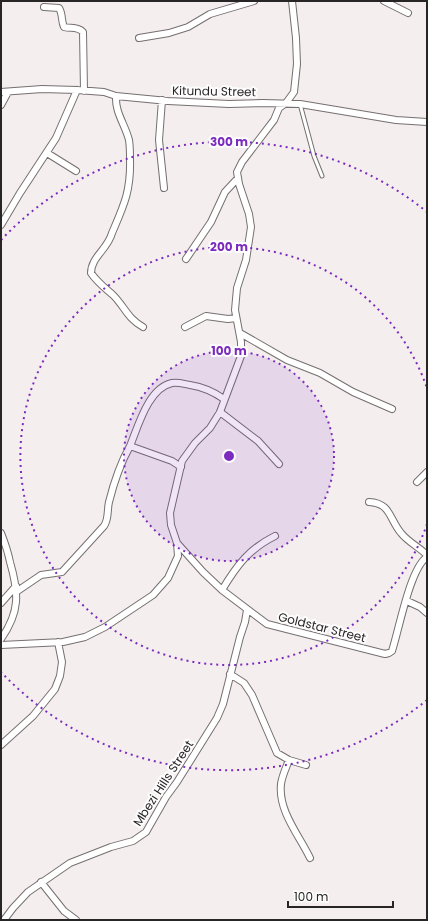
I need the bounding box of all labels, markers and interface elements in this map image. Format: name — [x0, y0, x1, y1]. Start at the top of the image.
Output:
street label: Kitundu Street — [172, 82, 256, 100]
text: 300 m — [210, 133, 248, 150]
text: 200 m — [210, 238, 248, 255]
text: 100 m — [211, 342, 247, 359]
centre of rings — [222, 449, 236, 463]
street label: Goldstar Street — [276, 608, 368, 646]
street label: Mbezi Hills Street — [129, 737, 197, 829]
scale bar — [288, 883, 393, 909]
text: 100 m — [294, 888, 328, 905]

